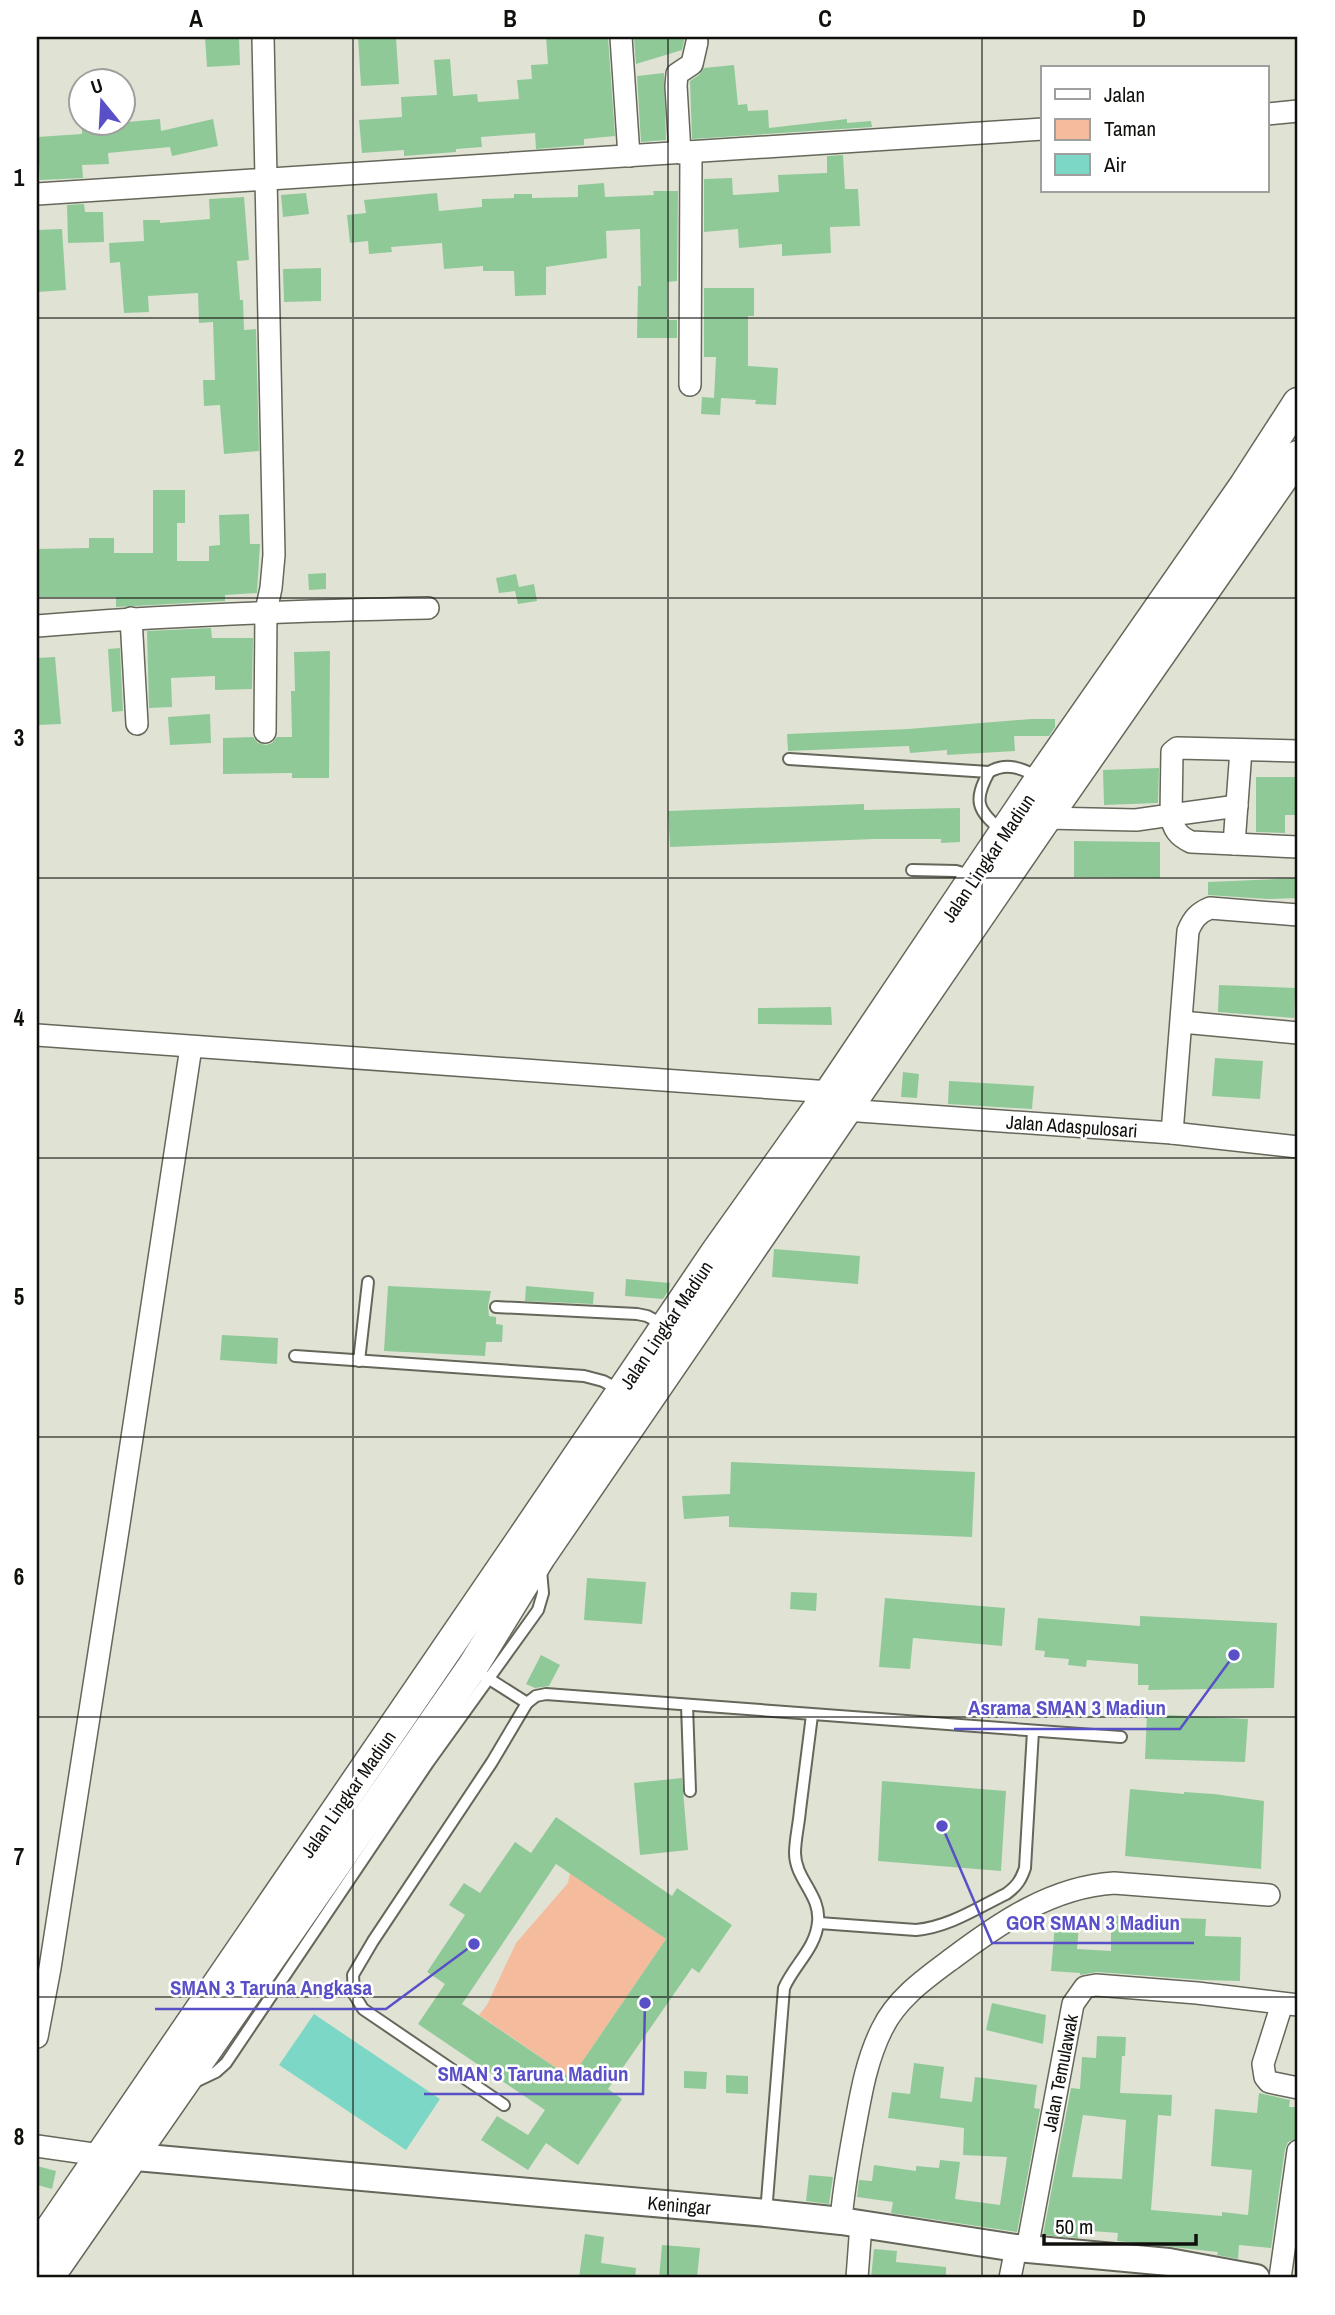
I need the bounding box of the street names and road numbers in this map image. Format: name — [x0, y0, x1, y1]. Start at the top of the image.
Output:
street label: Jalan Lingkar Madiun — [935, 789, 1041, 927]
street label: Jalan Adaspulosari — [1005, 1108, 1139, 1144]
street label: Jalan Lingkar Madiun — [613, 1256, 719, 1394]
street label: Jalan Lingkar Madiun — [294, 1725, 402, 1863]
street label: Jalan Temulawak — [1036, 2012, 1084, 2134]
street label: Keningar — [646, 2189, 712, 2221]

